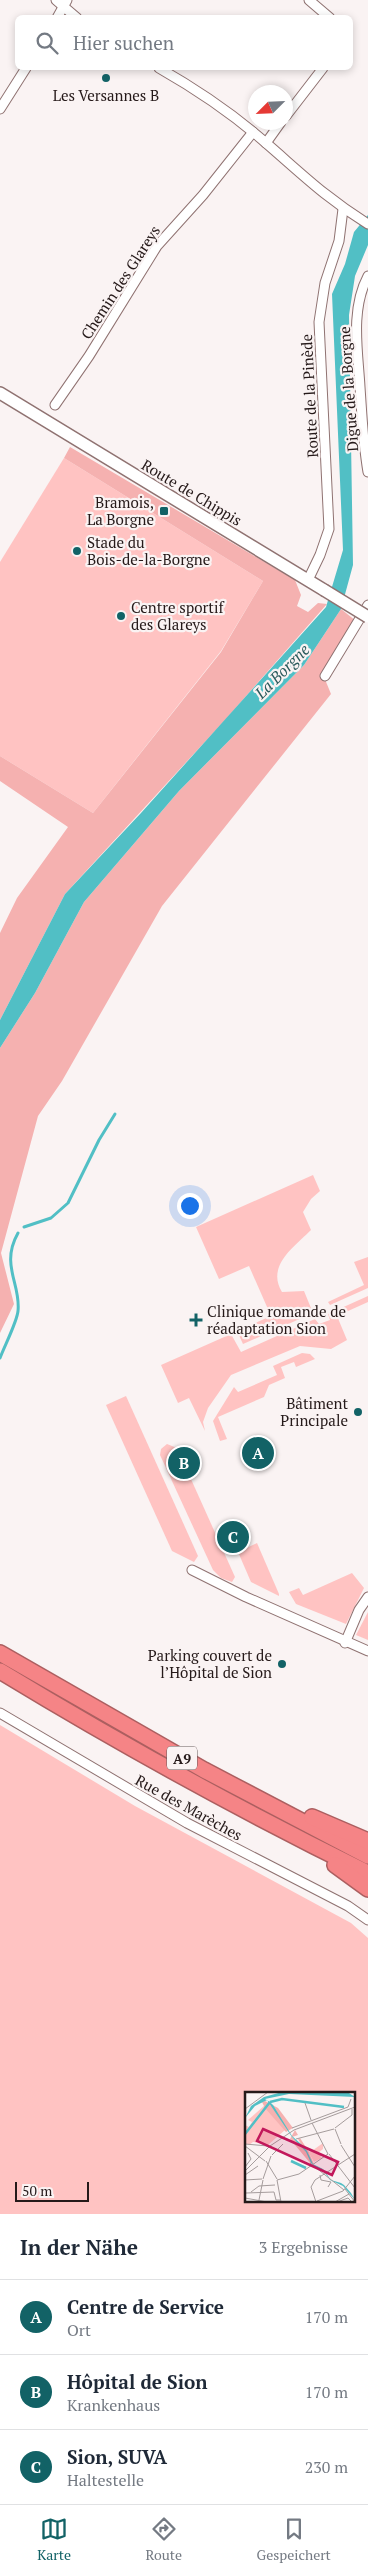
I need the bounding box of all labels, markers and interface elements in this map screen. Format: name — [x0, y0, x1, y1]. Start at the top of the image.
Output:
search box — [15, 15, 353, 70]
icon: search — [33, 29, 61, 57]
text: Hier suchen — [73, 30, 174, 55]
marker: Les Versannes B — [100, 72, 112, 84]
place label: Les Versannes B — [53, 85, 159, 105]
north arrow — [248, 85, 293, 130]
street label: Chemin des Glareys — [76, 221, 164, 343]
street label: Digue de la Borgne — [334, 326, 362, 452]
street label: Route de la Pinède — [296, 334, 322, 458]
street label: Route de Chippis — [138, 454, 246, 530]
place label: Bramois, La Borgne — [87, 492, 154, 529]
marker: Bramois, La Borgne — [158, 505, 170, 517]
place label: Stade du Bois-de-la-Borgne — [87, 532, 210, 569]
marker: Stade du Bois-de-la-Borgne — [71, 545, 83, 557]
place label: Centre sportif des Glareys — [131, 597, 224, 634]
marker: Centre sportif des Glareys — [115, 610, 127, 622]
water label: La Borgne — [249, 639, 314, 704]
your location — [177, 1193, 203, 1219]
place label: Clinique romande de réadaptation Sion — [207, 1301, 346, 1338]
marker: Clinique romande de réadaptation Sion — [189, 1313, 203, 1327]
place label: Bâtiment Principale — [280, 1393, 348, 1430]
marker: Bâtiment Principale — [352, 1406, 364, 1418]
pin: A — [242, 1434, 274, 1472]
pin: B — [168, 1444, 200, 1482]
pin: C — [217, 1518, 249, 1556]
place label: Parking couvert de l’Hôpital de Sion — [148, 1645, 272, 1682]
marker: Parking couvert de l’Hôpital de Sion — [276, 1658, 288, 1670]
road number: A9 — [167, 1746, 197, 1770]
street label: Rue des Marèches — [132, 1769, 246, 1845]
inset map — [245, 2092, 356, 2202]
scale bar — [15, 2179, 89, 2202]
text: 50 m — [22, 2181, 52, 2200]
text: In der Nähe — [20, 2233, 138, 2261]
text: 3 Ergebnisse — [259, 2236, 348, 2258]
text: Centre de Service — [67, 2294, 224, 2319]
text: A — [30, 2306, 42, 2328]
text: 170 m — [305, 2306, 348, 2328]
text: Ort — [67, 2319, 91, 2341]
text: Hôpital de Sion — [67, 2369, 208, 2394]
text: B — [31, 2381, 41, 2403]
text: 170 m — [305, 2381, 348, 2403]
text: Krankenhaus — [67, 2394, 160, 2416]
text: Sion, SUVA — [67, 2444, 167, 2469]
text: C — [31, 2456, 41, 2478]
text: 230 m — [305, 2456, 348, 2478]
text: Haltestelle — [67, 2469, 144, 2491]
tab: Karte — [37, 2515, 71, 2564]
tab: Route — [145, 2515, 182, 2564]
tab: Gespeichert — [257, 2515, 331, 2564]

